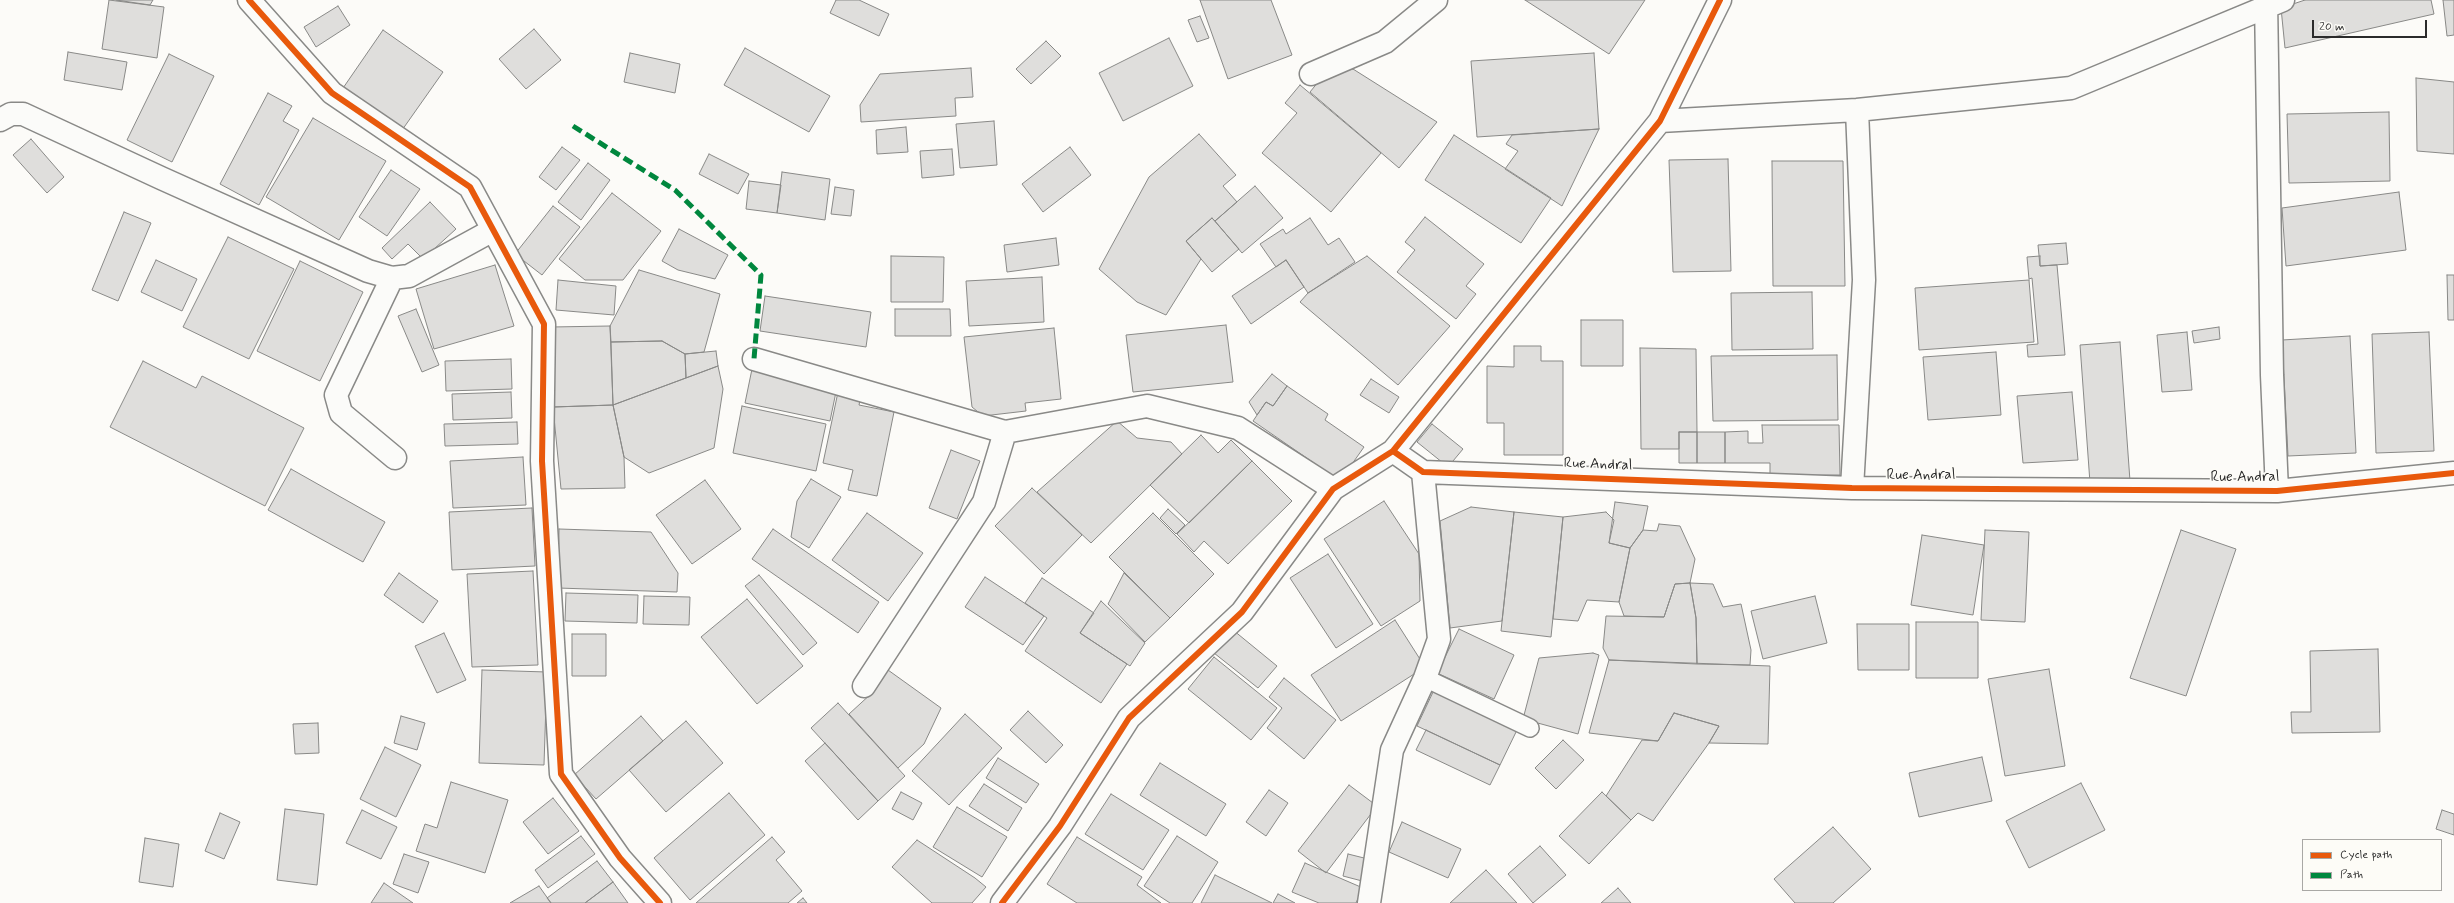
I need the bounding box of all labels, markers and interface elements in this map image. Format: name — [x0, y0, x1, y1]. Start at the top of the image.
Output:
scale bar — [2314, 12, 2429, 38]
text: 20 m — [2319, 19, 2345, 35]
street label: Rue Andral — [1563, 455, 1633, 475]
street label: Rue Andral — [1887, 467, 1955, 485]
street label: Rue Andral — [2211, 469, 2279, 487]
legend — [2302, 839, 2442, 891]
text: Cycle path — [2340, 847, 2392, 863]
text: Path — [2340, 867, 2363, 883]

